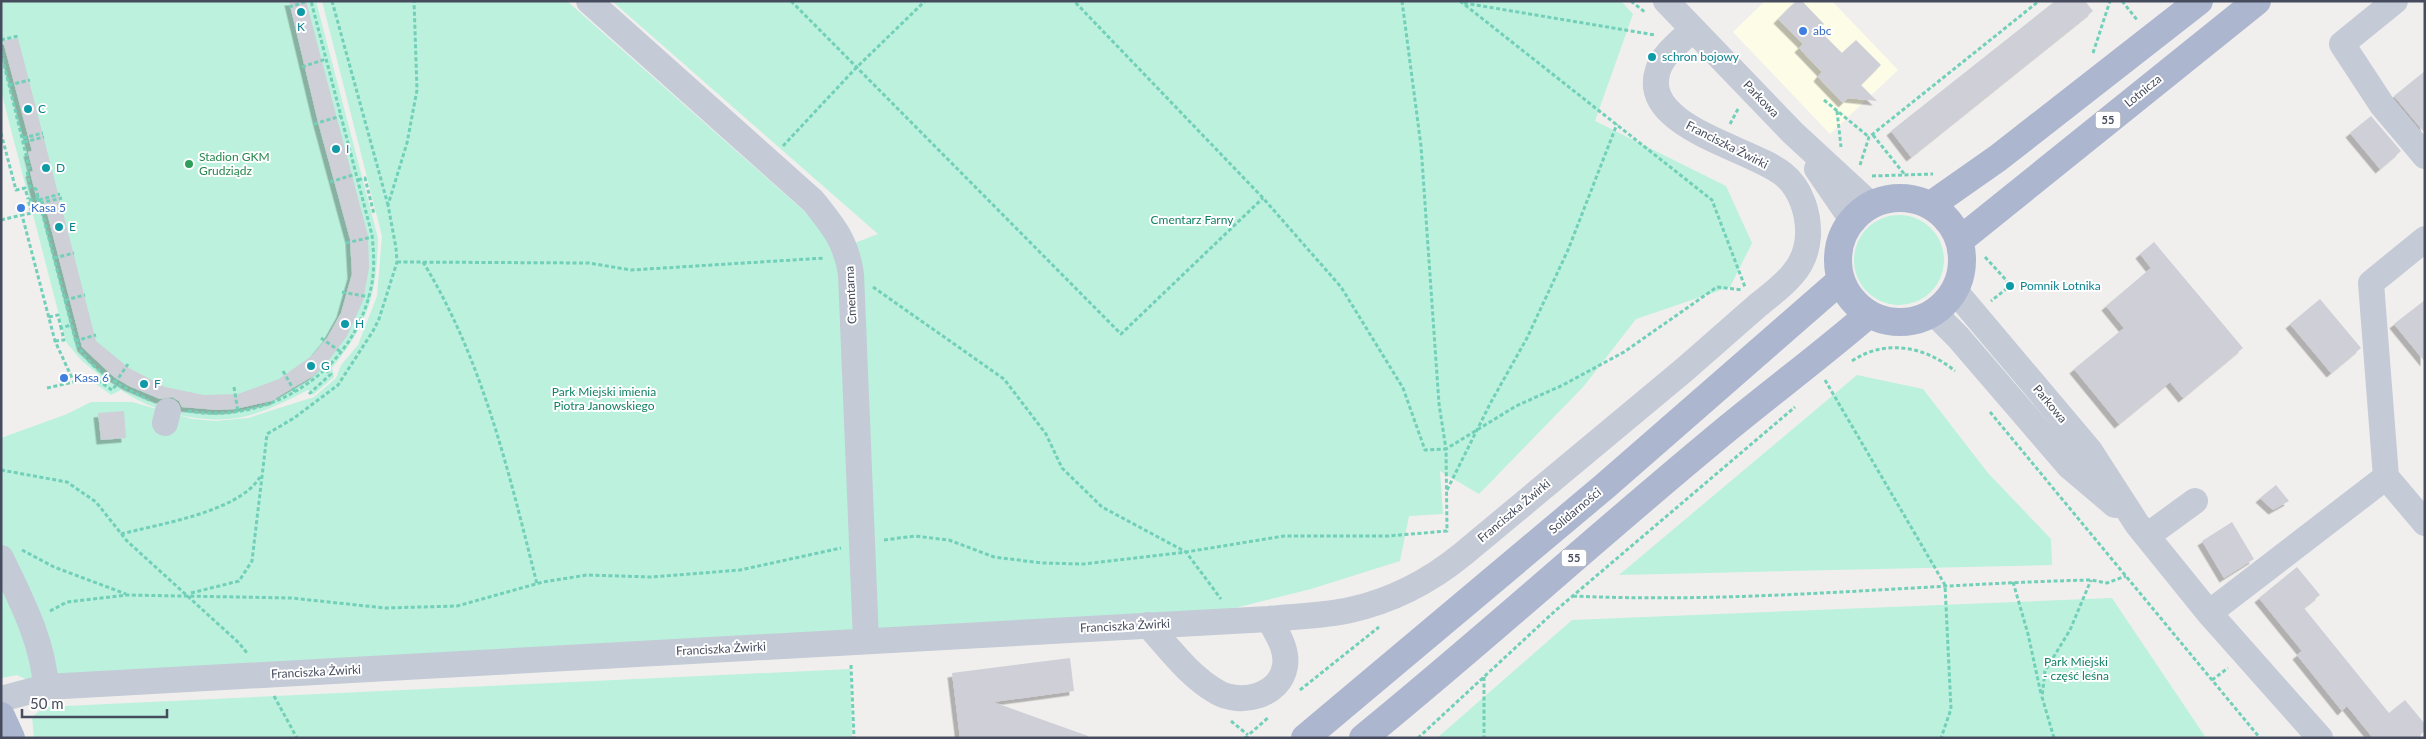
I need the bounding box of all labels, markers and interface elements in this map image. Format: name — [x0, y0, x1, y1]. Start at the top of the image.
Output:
marker: K — [295, 6, 307, 18]
place label: K — [297, 19, 305, 34]
place label: abc — [1813, 23, 1832, 38]
marker: abc — [1797, 25, 1809, 37]
place label: schron bojowy — [1662, 49, 1740, 64]
marker: schron bojowy — [1646, 51, 1658, 63]
street label: Lotnicza — [2121, 71, 2164, 110]
street label: Parkowa — [1740, 77, 1782, 120]
place label: C — [38, 101, 46, 116]
marker: C — [22, 103, 34, 115]
road number: 55 — [2096, 112, 2120, 128]
street label: Franciszka Żwirki — [1684, 117, 1771, 172]
place label: I — [346, 141, 349, 156]
marker: I — [330, 143, 342, 155]
place label: Stadion GKM Grudziądz — [199, 149, 270, 178]
marker: Stadion GKM Grudziądz — [183, 158, 195, 170]
place label: D — [56, 160, 65, 175]
marker: D — [40, 162, 52, 174]
place label: Kasa 5 — [31, 200, 66, 215]
marker: Kasa 5 — [15, 202, 27, 214]
park label: Cmentarz Farny — [1151, 212, 1234, 227]
place label: E — [69, 219, 76, 234]
marker: E — [53, 221, 65, 233]
street label: Cmentarna — [841, 266, 860, 324]
place label: Pomnik Lotnika — [2020, 278, 2101, 293]
marker: Pomnik Lotnika — [2004, 280, 2016, 292]
place label: H — [355, 316, 364, 331]
marker: H — [339, 318, 351, 330]
place label: G — [321, 358, 330, 373]
marker: G — [305, 360, 317, 372]
place label: Kasa 6 — [74, 370, 109, 385]
marker: Kasa 6 — [58, 372, 70, 384]
place label: F — [154, 376, 161, 391]
marker: F — [138, 378, 150, 390]
street label: Parkowa — [2030, 382, 2071, 426]
park label: Park Miejski imienia Piotra Janowskiego — [552, 384, 656, 413]
street label: Franciszka Żwirki — [1474, 476, 1553, 545]
street label: Solidarności — [1546, 484, 1604, 537]
road number: 55 — [1562, 550, 1586, 566]
street label: Franciszka Żwirki — [1080, 616, 1170, 635]
street label: Franciszka Żwirki — [676, 639, 766, 658]
park label: Park Miejski - część leśna — [2043, 654, 2109, 683]
street label: Franciszka Żwirki — [271, 662, 361, 681]
scale bar — [22, 686, 168, 718]
text: 50 m — [30, 694, 64, 712]

